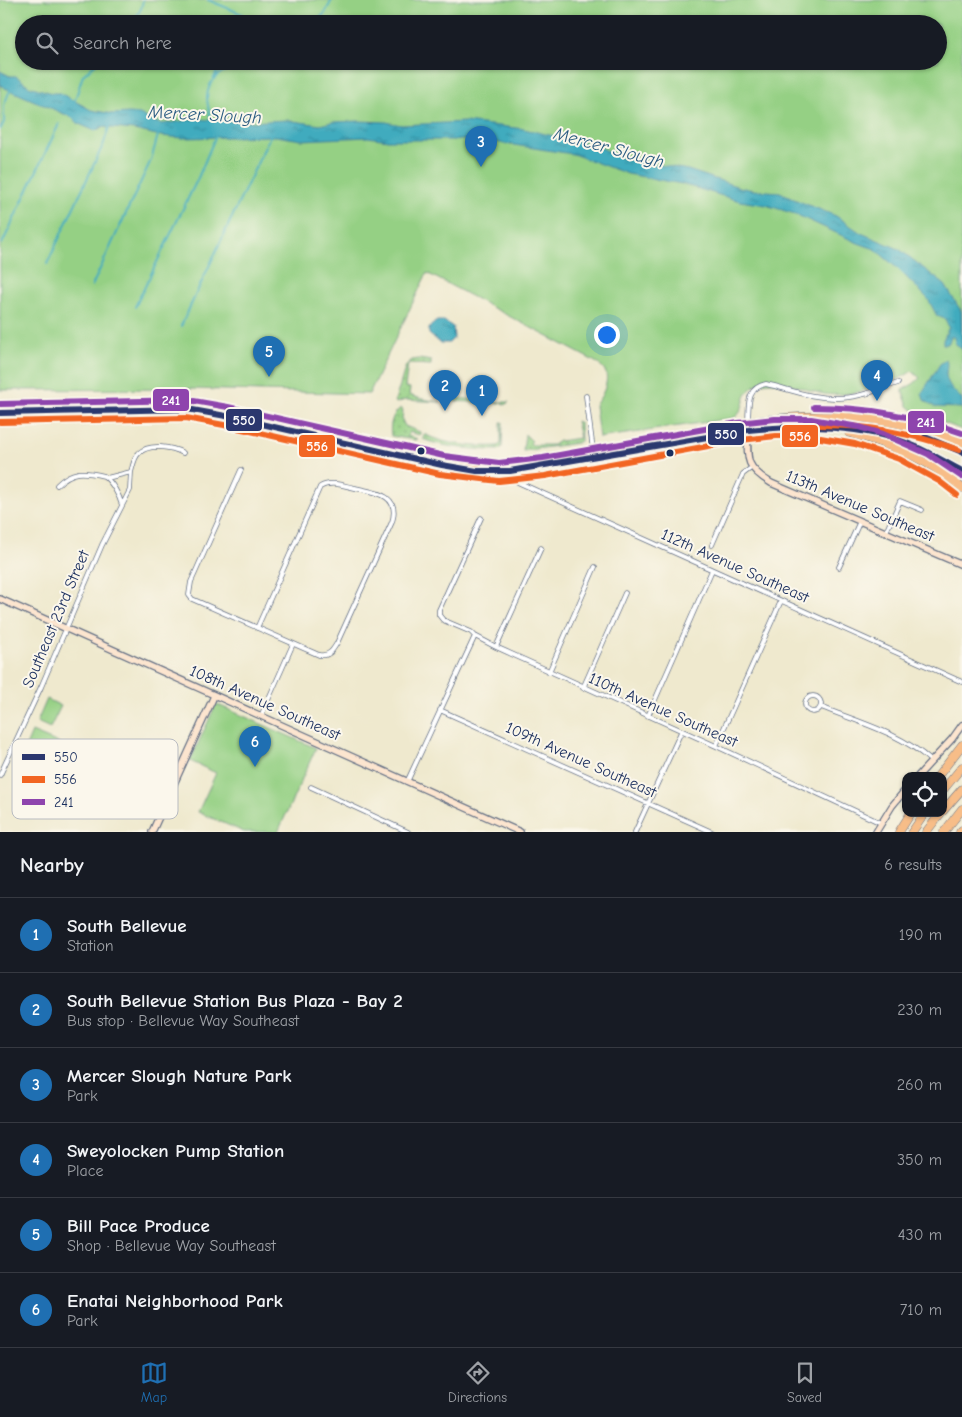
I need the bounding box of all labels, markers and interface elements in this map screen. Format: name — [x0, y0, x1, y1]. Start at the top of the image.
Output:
search box — [15, 15, 947, 70]
icon: search — [33, 29, 61, 57]
text: Search here — [73, 32, 172, 54]
water label: Mercer Slough — [147, 101, 262, 128]
water label: Mercer Slough — [550, 123, 667, 173]
pin: 3 — [465, 126, 497, 167]
your location — [594, 322, 620, 348]
pin: 5 — [253, 336, 285, 377]
pin: 4 — [861, 360, 893, 401]
pin: 2 — [429, 370, 461, 411]
pin: 1 — [466, 375, 498, 416]
line badge: 241 — [152, 388, 190, 412]
text: 241 — [162, 392, 180, 409]
line badge: 550 — [225, 408, 263, 432]
line badge: 241 — [907, 410, 945, 434]
text: 550 — [233, 412, 255, 429]
text: 241 — [917, 414, 935, 431]
line badge: 550 — [707, 422, 745, 446]
line badge: 556 — [781, 424, 819, 448]
text: 550 — [715, 426, 737, 443]
text: 556 — [789, 428, 811, 445]
line badge: 556 — [298, 434, 336, 458]
text: 556 — [306, 438, 328, 455]
unlabelled marker — [416, 446, 426, 456]
unlabelled marker — [665, 448, 675, 458]
street label: 113th Avenue Southeast — [783, 467, 937, 546]
street label: 112th Avenue Southeast — [658, 525, 812, 607]
street label: Southeast 23rd Street — [19, 547, 93, 690]
street label: 108th Avenue Southeast — [187, 662, 344, 745]
street label: 110th Avenue Southeast — [586, 669, 741, 751]
street label: 109th Avenue Southeast — [503, 719, 660, 802]
pin: 6 — [239, 726, 271, 767]
legend — [12, 739, 178, 819]
text: 550 — [54, 749, 78, 766]
text: 556 — [54, 771, 77, 788]
map controls — [902, 772, 947, 817]
button: locate — [902, 772, 947, 817]
text: 241 — [54, 794, 74, 811]
text: Nearby — [20, 853, 84, 877]
text: 6 results — [884, 856, 942, 874]
text: South Bellevue — [67, 915, 187, 937]
text: 1 — [33, 926, 39, 944]
text: 190 m — [899, 926, 942, 944]
text: Station — [67, 937, 114, 955]
text: South Bellevue Station Bus Plaza - Bay 2 — [67, 990, 403, 1012]
text: 2 — [32, 1001, 40, 1019]
text: 230 m — [897, 1001, 942, 1019]
text: Bus stop · Bellevue Way Southeast — [67, 1012, 299, 1030]
text: Mercer Slough Nature Park — [67, 1065, 292, 1087]
text: 3 — [32, 1076, 40, 1094]
text: 260 m — [897, 1076, 942, 1094]
text: Park — [67, 1087, 98, 1105]
text: Sweyolocken Pump Station — [67, 1140, 284, 1162]
text: 4 — [32, 1151, 40, 1169]
text: 350 m — [897, 1151, 942, 1169]
text: Place — [67, 1162, 103, 1180]
text: Bill Pace Produce — [67, 1215, 210, 1237]
text: 5 — [32, 1226, 40, 1244]
text: 430 m — [898, 1226, 942, 1244]
text: Shop · Bellevue Way Southeast — [67, 1237, 276, 1255]
text: Enatai Neighborhood Park — [67, 1290, 283, 1312]
text: 6 — [32, 1301, 40, 1319]
text: 710 m — [900, 1301, 942, 1319]
text: Park — [67, 1312, 98, 1330]
tab: Map — [140, 1359, 168, 1406]
tab: Directions — [448, 1359, 507, 1406]
tab: Saved — [787, 1359, 822, 1406]

